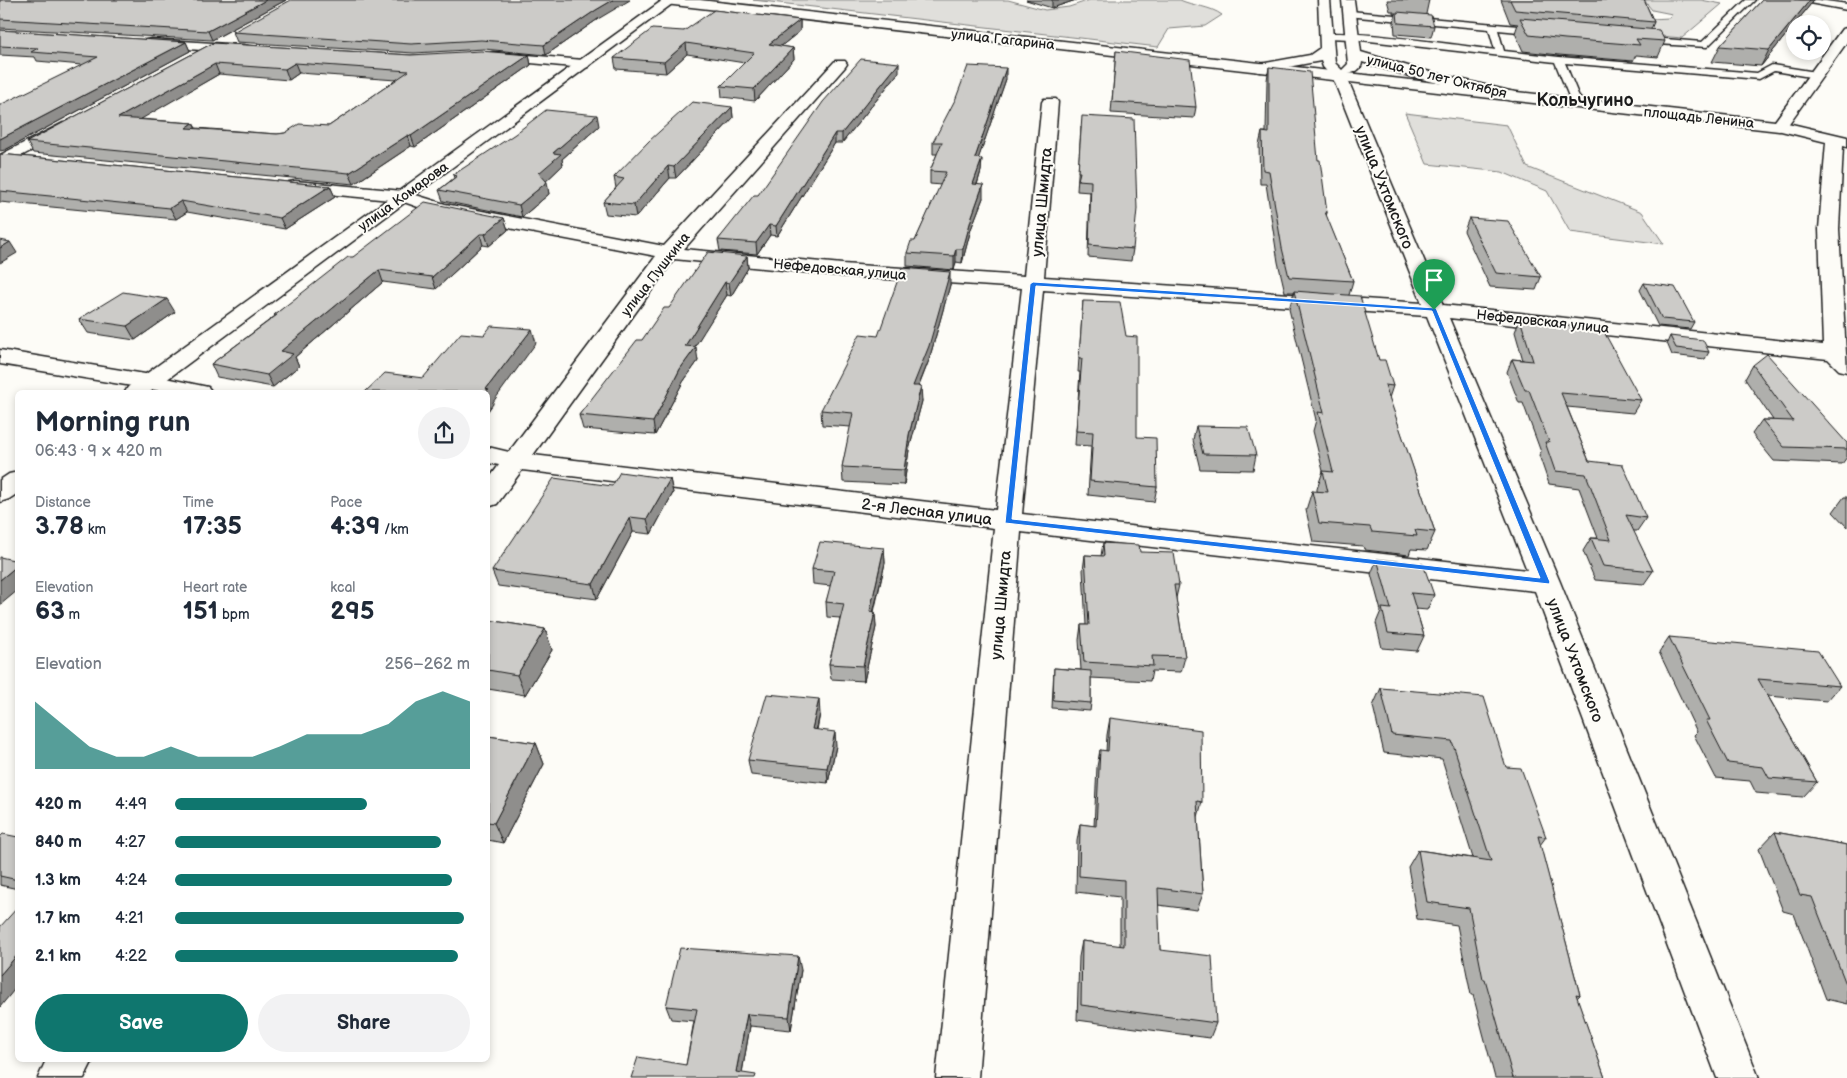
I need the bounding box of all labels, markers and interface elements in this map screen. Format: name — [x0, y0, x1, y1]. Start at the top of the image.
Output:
map controls — [1786, 15, 1831, 60]
button: locate — [1786, 15, 1831, 60]
street label: улица Гагарина — [950, 26, 1056, 53]
street label: улица 50 лет Октября — [1365, 51, 1509, 102]
district label: Кольчугино — [1536, 90, 1634, 111]
street label: площадь Ленина — [1643, 103, 1756, 132]
street label: улица Ухтомского — [1350, 123, 1417, 252]
street label: улица Шмидта — [1028, 146, 1057, 258]
street label: улица Комарова — [355, 158, 452, 235]
street label: улица Пушкина — [617, 228, 694, 320]
street label: Нефедовская улица — [773, 255, 908, 284]
pin — [1413, 259, 1455, 310]
icon: arrive — [1420, 266, 1448, 294]
street label: Нефедовская улица — [1476, 306, 1611, 337]
text: Morning run — [35, 406, 190, 439]
button: share — [418, 407, 470, 459]
text: 06:43 · 9 × 420 m — [35, 442, 162, 461]
text: Distance — [35, 494, 91, 511]
text: Time — [183, 494, 214, 511]
text: Pace — [330, 494, 362, 511]
street label: 2-я Лесная улица — [860, 495, 994, 530]
text: 3.78 — [35, 511, 84, 542]
text: 17:35 — [183, 511, 242, 542]
text: 4:39 — [330, 511, 380, 542]
text: km — [84, 521, 106, 538]
text: /km — [380, 521, 409, 538]
street label: улица Шмидта — [987, 549, 1016, 661]
text: Elevation — [35, 579, 93, 596]
text: Heart rate — [183, 579, 247, 596]
text: kcal — [330, 579, 355, 596]
text: 63 — [35, 596, 65, 627]
text: 151 — [183, 596, 218, 627]
text: 295 — [330, 596, 374, 627]
street label: улица Ухтомского — [1542, 596, 1607, 725]
text: m — [65, 606, 80, 623]
text: bpm — [218, 606, 250, 623]
text: Elevation — [35, 655, 102, 674]
text: 256–262 m — [385, 655, 470, 674]
text: 420 m — [35, 795, 82, 814]
text: 4:49 — [115, 795, 147, 814]
text: 840 m — [35, 833, 82, 852]
text: 4:27 — [115, 833, 145, 852]
text: 1.3 km — [35, 871, 81, 890]
text: 4:24 — [115, 871, 147, 890]
text: 1.7 km — [35, 909, 80, 928]
text: 4:21 — [115, 909, 143, 928]
text: 2.1 km — [35, 947, 81, 966]
text: 4:22 — [115, 947, 147, 966]
button: Save — [35, 994, 248, 1052]
button: Share — [258, 994, 470, 1052]

